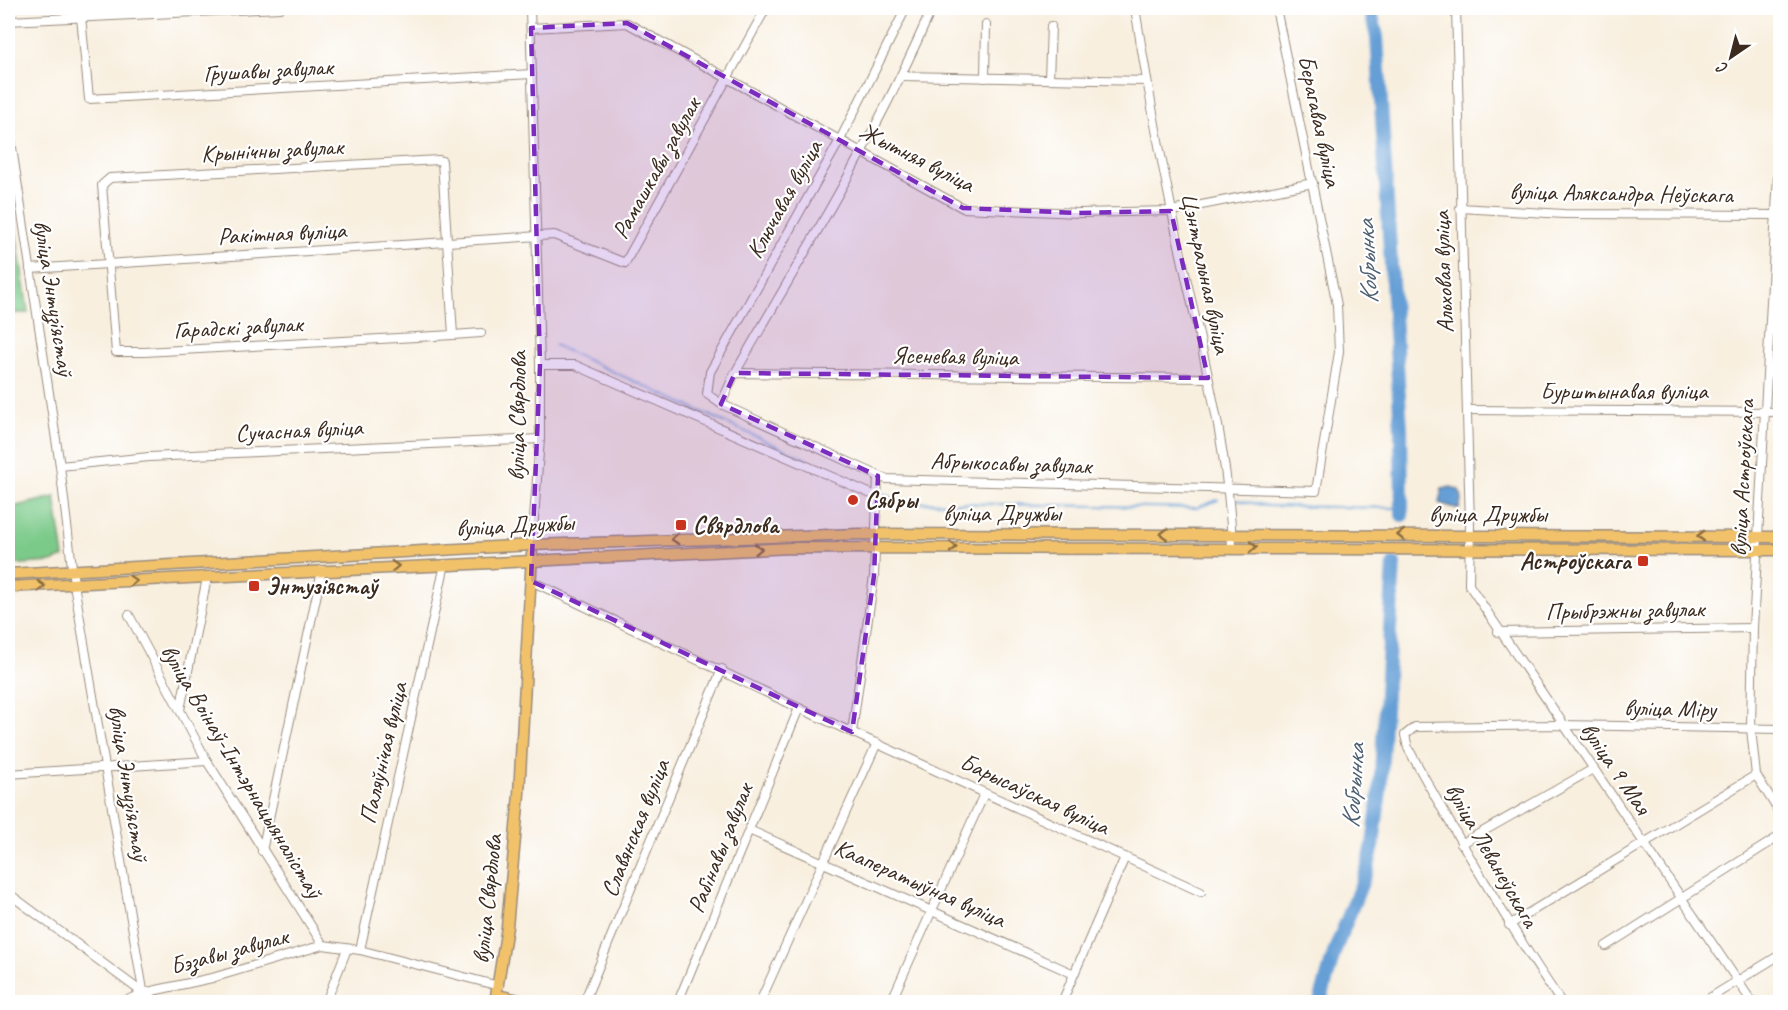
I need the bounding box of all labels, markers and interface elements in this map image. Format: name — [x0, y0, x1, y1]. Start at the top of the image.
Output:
north arrow — [1701, 27, 1761, 87]
street label: Грушавы завулак — [202, 52, 336, 89]
street label: Берагавая вуліца — [1291, 52, 1349, 191]
text: С — [1712, 57, 1732, 79]
street label: Рамашкавы завулак — [605, 90, 709, 244]
street label: Жытняя вуліца — [854, 115, 981, 199]
street label: Крынічны завулак — [200, 131, 346, 170]
street label: Ключавая вуліца — [739, 133, 830, 263]
street label: вуліца Аляксандра Неўскага — [1509, 176, 1734, 210]
street label: Цэнтральная вуліца — [1174, 190, 1238, 358]
street label: Альховая вуліца — [1426, 209, 1460, 334]
street label: Ракітная вуліца — [217, 215, 348, 251]
water label: Кобрынка — [1348, 217, 1386, 305]
street label: вуліца Энтузіястаў — [26, 218, 81, 380]
street label: Гарадскі завулак — [173, 309, 305, 346]
street label: Ясеневая вуліца — [892, 340, 1020, 372]
street label: вуліца Свярдлова — [501, 349, 533, 481]
street label: Бурштынавая вуліца — [1540, 376, 1709, 406]
street label: вуліца Астроўскага — [1723, 398, 1761, 557]
street label: Сучасная вуліца — [235, 412, 365, 448]
street label: Абрыкосавы завулак — [930, 445, 1094, 482]
place label: Сябры — [865, 485, 919, 515]
marker: Сябры — [846, 493, 860, 507]
street label: вуліца Дружбы — [943, 498, 1063, 528]
street label: вуліца Дружбы — [1429, 499, 1549, 529]
street label: вуліца Дружбы — [455, 507, 577, 543]
place label: Свярдлова — [693, 510, 781, 540]
marker: Свярдлова — [674, 518, 688, 532]
one-way arrow — [1160, 528, 1169, 540]
one-way arrow — [1397, 529, 1406, 541]
one-way arrow — [1697, 530, 1706, 542]
one-way arrow — [671, 533, 680, 546]
one-way arrow — [948, 541, 957, 553]
one-way arrow — [1248, 541, 1257, 553]
one-way arrow — [753, 543, 762, 556]
place label: Астроўскага — [1520, 546, 1632, 576]
marker: Астроўскага — [1636, 554, 1650, 568]
one-way arrow — [391, 560, 400, 573]
place label: Энтузіястаў — [266, 571, 380, 601]
one-way arrow — [128, 574, 137, 587]
one-way arrow — [37, 579, 46, 592]
marker: Энтузіястаў — [247, 579, 261, 593]
street label: Прыбрэжны завулак — [1545, 594, 1707, 627]
street label: вуліца Воінаў-Інтэрнацыяналістаў — [154, 639, 331, 905]
street label: Паляўнічая вуліца — [352, 678, 414, 827]
street label: вуліца Міру — [1624, 692, 1718, 724]
street label: вуліца Энтузіястаў — [101, 703, 156, 865]
street label: вуліца 9 Мая — [1574, 716, 1659, 821]
water label: Кобрынка — [1334, 740, 1373, 829]
street label: Барысаўская вуліца — [956, 746, 1116, 842]
street label: Славянская вуліца — [594, 754, 677, 901]
street label: Рабінавы завулак — [680, 777, 761, 917]
street label: вуліца Леванеўскага — [1439, 777, 1546, 934]
street label: вуліца Свярдлова — [465, 831, 509, 965]
street label: Кааператыўная вуліца — [830, 832, 1012, 935]
street label: Бэзавы завулак — [167, 920, 293, 982]

